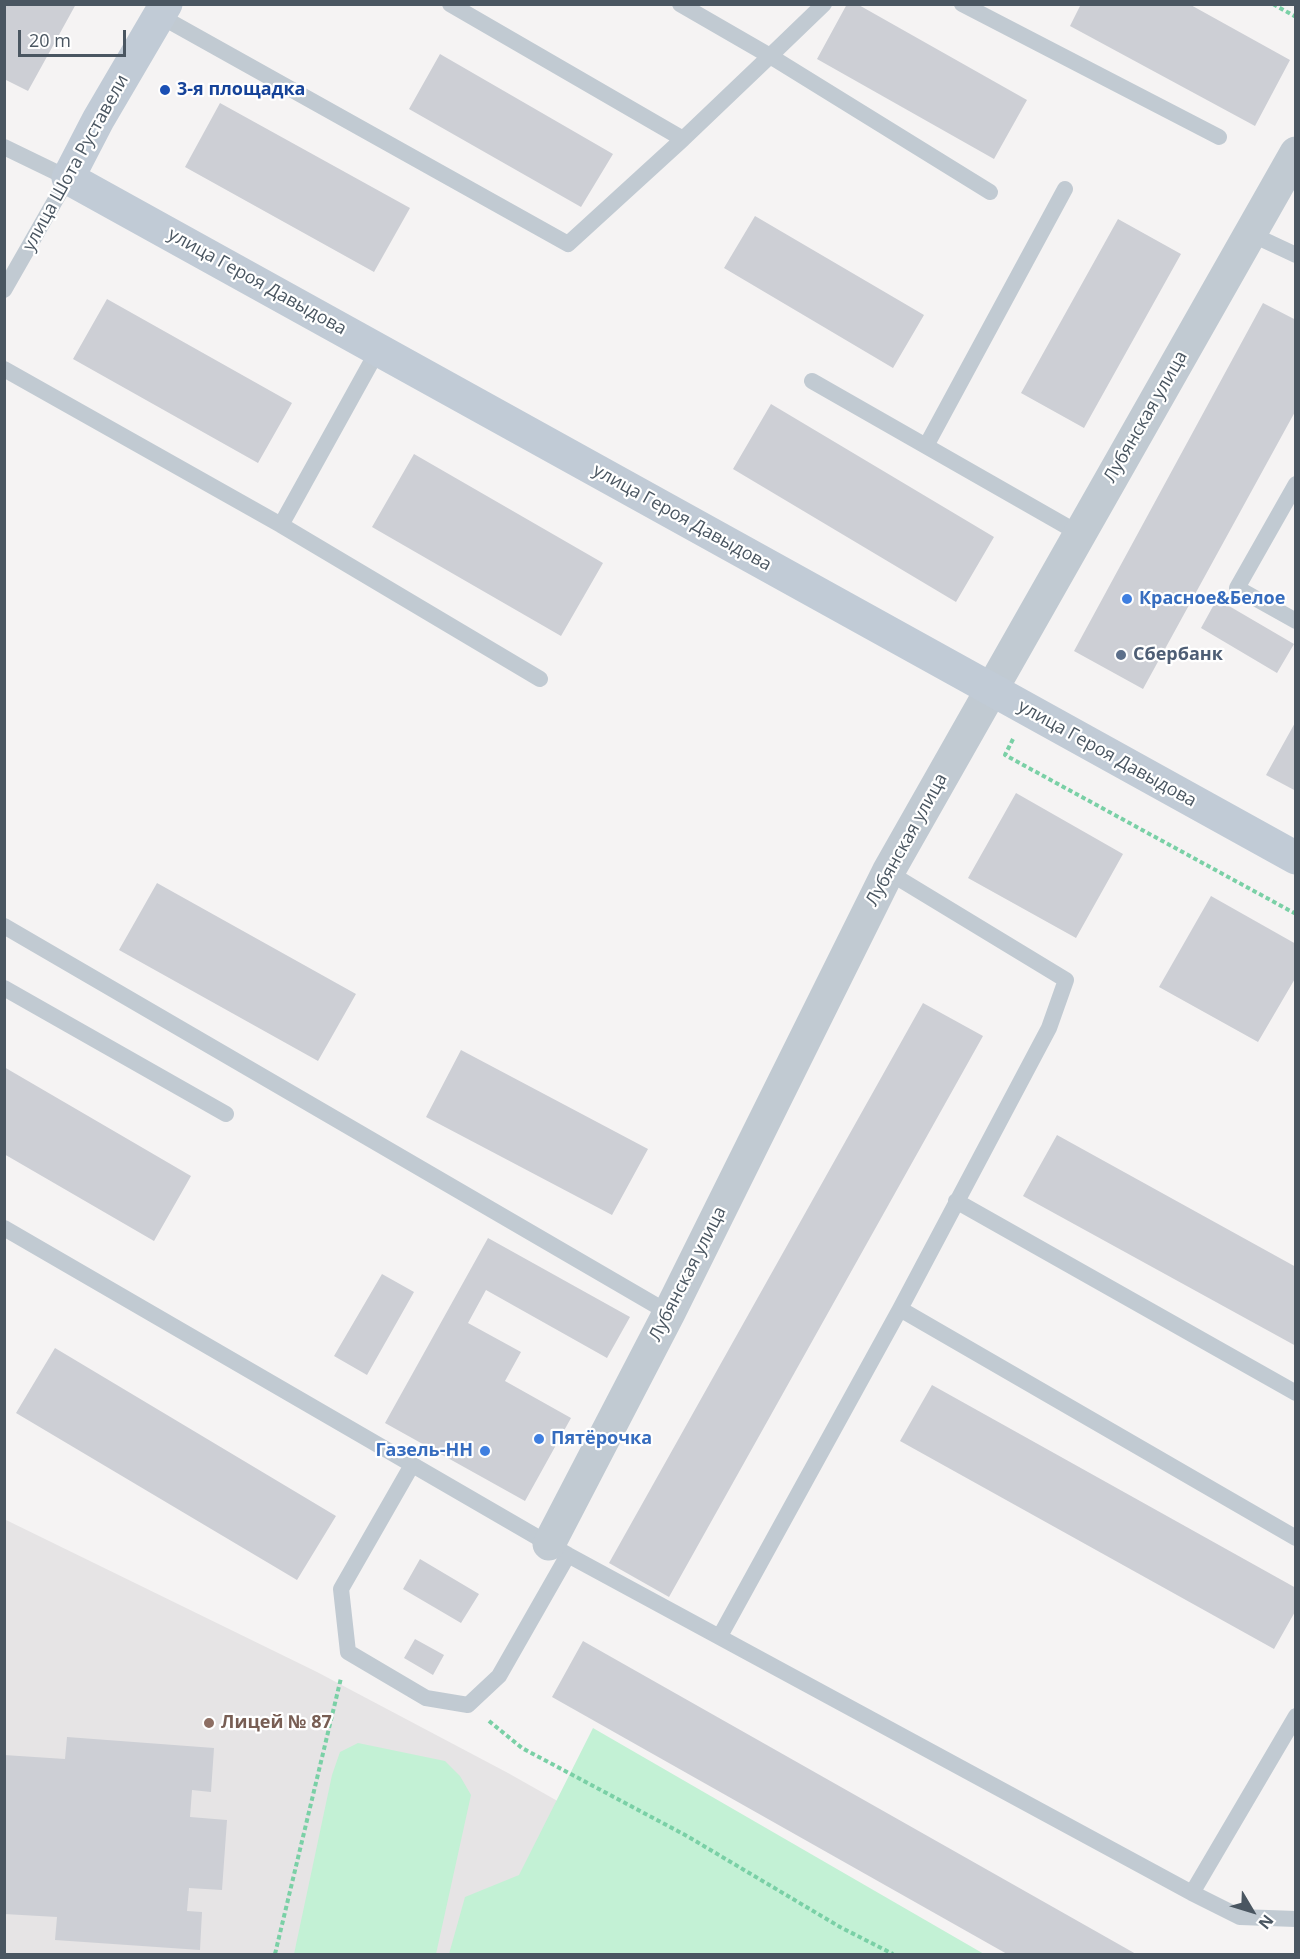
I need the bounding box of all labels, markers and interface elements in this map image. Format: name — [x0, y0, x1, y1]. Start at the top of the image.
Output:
scale bar — [21, 18, 129, 56]
text: 20 m — [29, 28, 71, 52]
street label: улица Шота Руставели — [18, 71, 134, 255]
place label: 3-я площадка — [177, 79, 305, 101]
marker: 3-я площадка — [158, 83, 172, 97]
street label: улица Героя Давыдова — [164, 224, 350, 340]
street label: Лубянская улица — [1100, 347, 1192, 487]
street label: улица Героя Давыдова — [589, 460, 775, 576]
place label: Красное&Белое — [1139, 588, 1285, 610]
marker: Красное&Белое — [1120, 592, 1134, 606]
place label: Сбербанк — [1133, 644, 1223, 666]
marker: Сбербанк — [1114, 648, 1128, 662]
street label: улица Героя Давыдова — [1014, 696, 1200, 812]
street label: Лубянская улица — [862, 770, 952, 910]
street label: Лубянская улица — [645, 1203, 731, 1345]
place label: Пятёрочка — [551, 1428, 652, 1450]
marker: Пятёрочка — [532, 1432, 546, 1446]
place label: Газель-НН — [375, 1440, 473, 1462]
marker: Газель-НН — [478, 1444, 492, 1458]
place label: Лицей № 87 — [221, 1712, 332, 1734]
marker: Лицей № 87 — [202, 1716, 216, 1730]
north arrow — [1222, 1881, 1282, 1941]
text: N — [1254, 1910, 1279, 1934]

